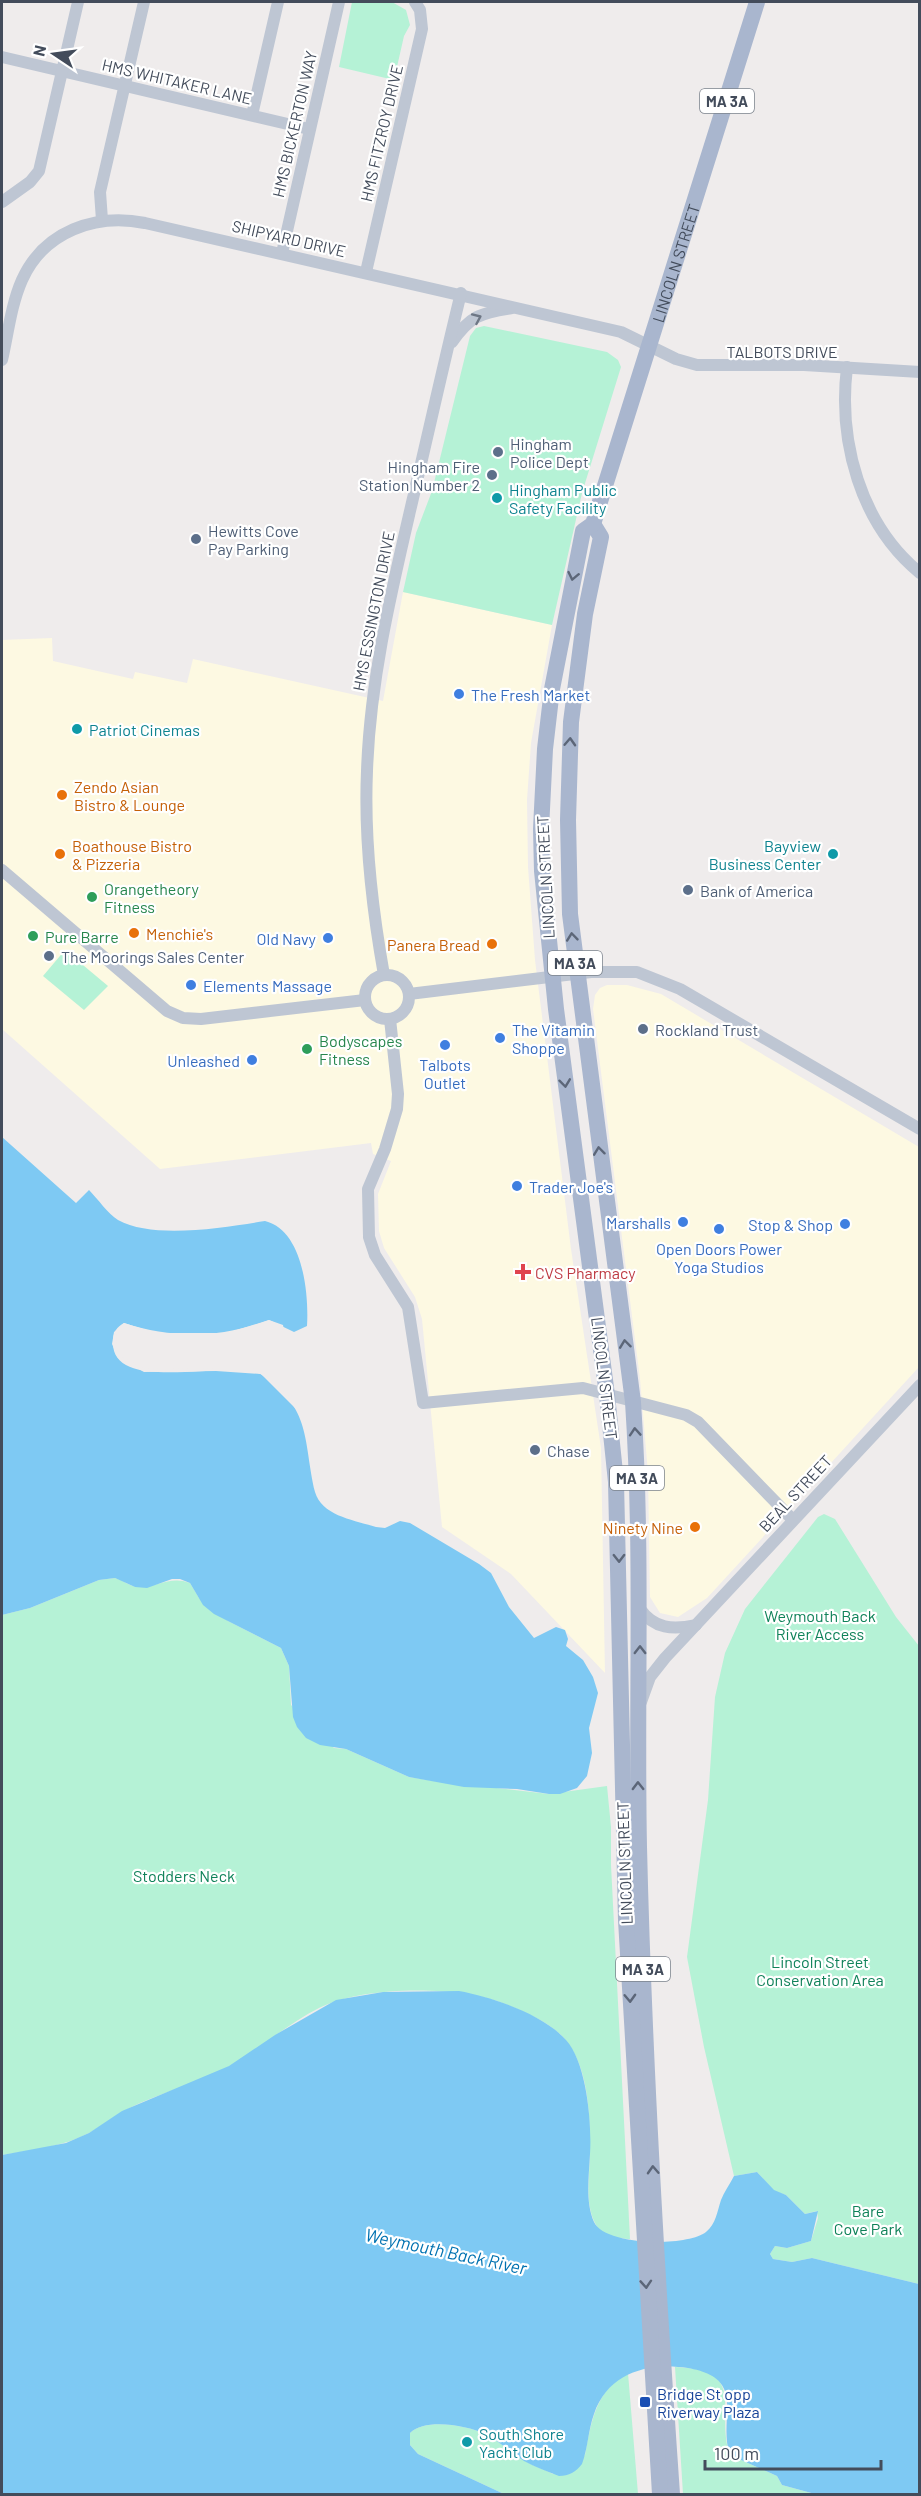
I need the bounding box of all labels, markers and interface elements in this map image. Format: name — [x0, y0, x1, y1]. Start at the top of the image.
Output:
north arrow — [24, 24, 84, 84]
text: N — [28, 43, 49, 58]
street label: HMS BICKERTON WAY — [268, 49, 320, 199]
street label: HMS WHITAKER LANE — [100, 55, 254, 107]
street label: HMS FITZROY DRIVE — [356, 63, 406, 203]
road number: MA 3A — [700, 89, 754, 113]
street label: LINCOLN STREET — [647, 201, 703, 325]
street label: SHIPYARD DRIVE — [230, 216, 348, 260]
one-way arrow — [471, 313, 482, 325]
street label: TALBOTS DRIVE — [726, 342, 838, 361]
place label: Hingham Police Dept — [510, 434, 589, 471]
marker: Hingham Police Dept — [491, 445, 505, 459]
place label: Hingham Fire Station Number 2 — [359, 457, 480, 494]
marker: Hingham Fire Station Number 2 — [485, 468, 499, 482]
place label: Hingham Public Safety Facility — [509, 480, 617, 517]
marker: Hingham Public Safety Facility — [490, 491, 504, 505]
place label: Hewitts Cove Pay Parking — [208, 521, 299, 558]
street label: HMS ESSINGTON DRIVE — [348, 529, 398, 693]
marker: Hewitts Cove Pay Parking — [189, 532, 203, 546]
one-way arrow — [567, 571, 580, 581]
place label: The Fresh Market — [471, 685, 590, 704]
marker: The Fresh Market — [452, 687, 466, 701]
place label: Patriot Cinemas — [89, 720, 200, 739]
marker: Patriot Cinemas — [70, 722, 84, 736]
one-way arrow — [564, 737, 577, 746]
place label: Zendo Asian Bistro & Lounge — [74, 777, 185, 814]
marker: Zendo Asian Bistro & Lounge — [55, 788, 69, 802]
street label: LINCOLN STREET — [532, 815, 558, 939]
place label: Boathouse Bistro & Pizzeria — [72, 836, 192, 873]
place label: Bayview Business Center — [709, 836, 821, 873]
marker: Boathouse Bistro & Pizzeria — [53, 847, 67, 861]
marker: Bayview Business Center — [826, 847, 840, 861]
place label: Orangetheory Fitness — [104, 879, 199, 916]
place label: Bank of America — [700, 881, 813, 900]
marker: Bank of America — [681, 883, 695, 897]
marker: Orangetheory Fitness — [85, 890, 99, 904]
place label: Menchie's — [146, 924, 213, 943]
marker: Menchie's — [127, 926, 141, 940]
place label: Pure Barre — [45, 927, 119, 946]
marker: Pure Barre — [26, 929, 40, 943]
place label: Old Navy — [257, 929, 317, 948]
marker: Old Navy — [321, 931, 335, 945]
one-way arrow — [566, 932, 579, 941]
place label: Panera Bread — [387, 935, 480, 954]
marker: Panera Bread — [485, 937, 499, 951]
place label: The Moorings Sales Center — [61, 947, 245, 966]
marker: The Moorings Sales Center — [42, 949, 56, 963]
road number: MA 3A — [548, 951, 602, 975]
place label: Elements Massage — [203, 976, 332, 995]
marker: Elements Massage — [184, 978, 198, 992]
place label: The Vitamin Shoppe — [512, 1020, 595, 1057]
place label: Rockland Trust — [655, 1020, 758, 1039]
marker: Rockland Trust — [636, 1022, 650, 1036]
place label: Bodyscapes Fitness — [319, 1031, 402, 1068]
marker: The Vitamin Shoppe — [493, 1031, 507, 1045]
marker: Talbots Outlet — [438, 1038, 452, 1052]
marker: Bodyscapes Fitness — [300, 1042, 314, 1056]
place label: Unleashed — [167, 1051, 240, 1070]
marker: Unleashed — [245, 1053, 259, 1067]
place label: Talbots Outlet — [419, 1055, 471, 1092]
one-way arrow — [559, 1078, 571, 1087]
one-way arrow — [593, 1146, 605, 1156]
place label: Trader Joe's — [529, 1177, 613, 1196]
marker: Trader Joe's — [510, 1179, 524, 1193]
place label: Marshalls — [606, 1213, 671, 1232]
marker: Marshalls — [676, 1215, 690, 1229]
place label: Stop & Shop — [748, 1215, 833, 1234]
marker: Stop & Shop — [838, 1217, 852, 1231]
marker: Open Doors Power Yoga Studios — [712, 1222, 726, 1236]
place label: Open Doors Power Yoga Studios — [656, 1239, 782, 1276]
place label: CVS Pharmacy — [535, 1263, 636, 1282]
marker: CVS Pharmacy — [516, 1265, 530, 1279]
street label: LINCOLN STREET — [588, 1316, 622, 1440]
one-way arrow — [619, 1340, 632, 1349]
one-way arrow — [628, 1428, 641, 1437]
place label: Chase — [547, 1441, 590, 1460]
marker: Chase — [528, 1443, 542, 1457]
street label: BEAL STREET — [755, 1451, 835, 1535]
road number: MA 3A — [610, 1466, 664, 1490]
place label: Ninety Nine — [603, 1518, 683, 1537]
marker: Ninety Nine — [688, 1520, 702, 1534]
one-way arrow — [613, 1553, 625, 1562]
park label: Weymouth Back River Access — [764, 1606, 876, 1643]
one-way arrow — [634, 1646, 646, 1655]
one-way arrow — [632, 1782, 645, 1791]
street label: LINCOLN STREET — [612, 1801, 636, 1925]
park label: Stodders Neck — [133, 1866, 235, 1885]
park label: Lincoln Street Conservation Area — [756, 1952, 884, 1989]
road number: MA 3A — [616, 1957, 670, 1981]
one-way arrow — [624, 1993, 636, 2002]
one-way arrow — [646, 2166, 659, 2175]
park label: Bare Cove Park — [834, 2201, 902, 2238]
water label: Weymouth Back River — [363, 2223, 529, 2279]
one-way arrow — [639, 2280, 652, 2289]
place label: Bridge St opp Riverway Plaza — [657, 2384, 760, 2421]
marker: Bridge St opp Riverway Plaza — [638, 2395, 652, 2409]
place label: South Shore Yacht Club — [479, 2424, 564, 2461]
scale bar — [705, 2433, 880, 2471]
marker: South Shore Yacht Club — [460, 2435, 474, 2449]
text: 100 m — [714, 2442, 759, 2464]

